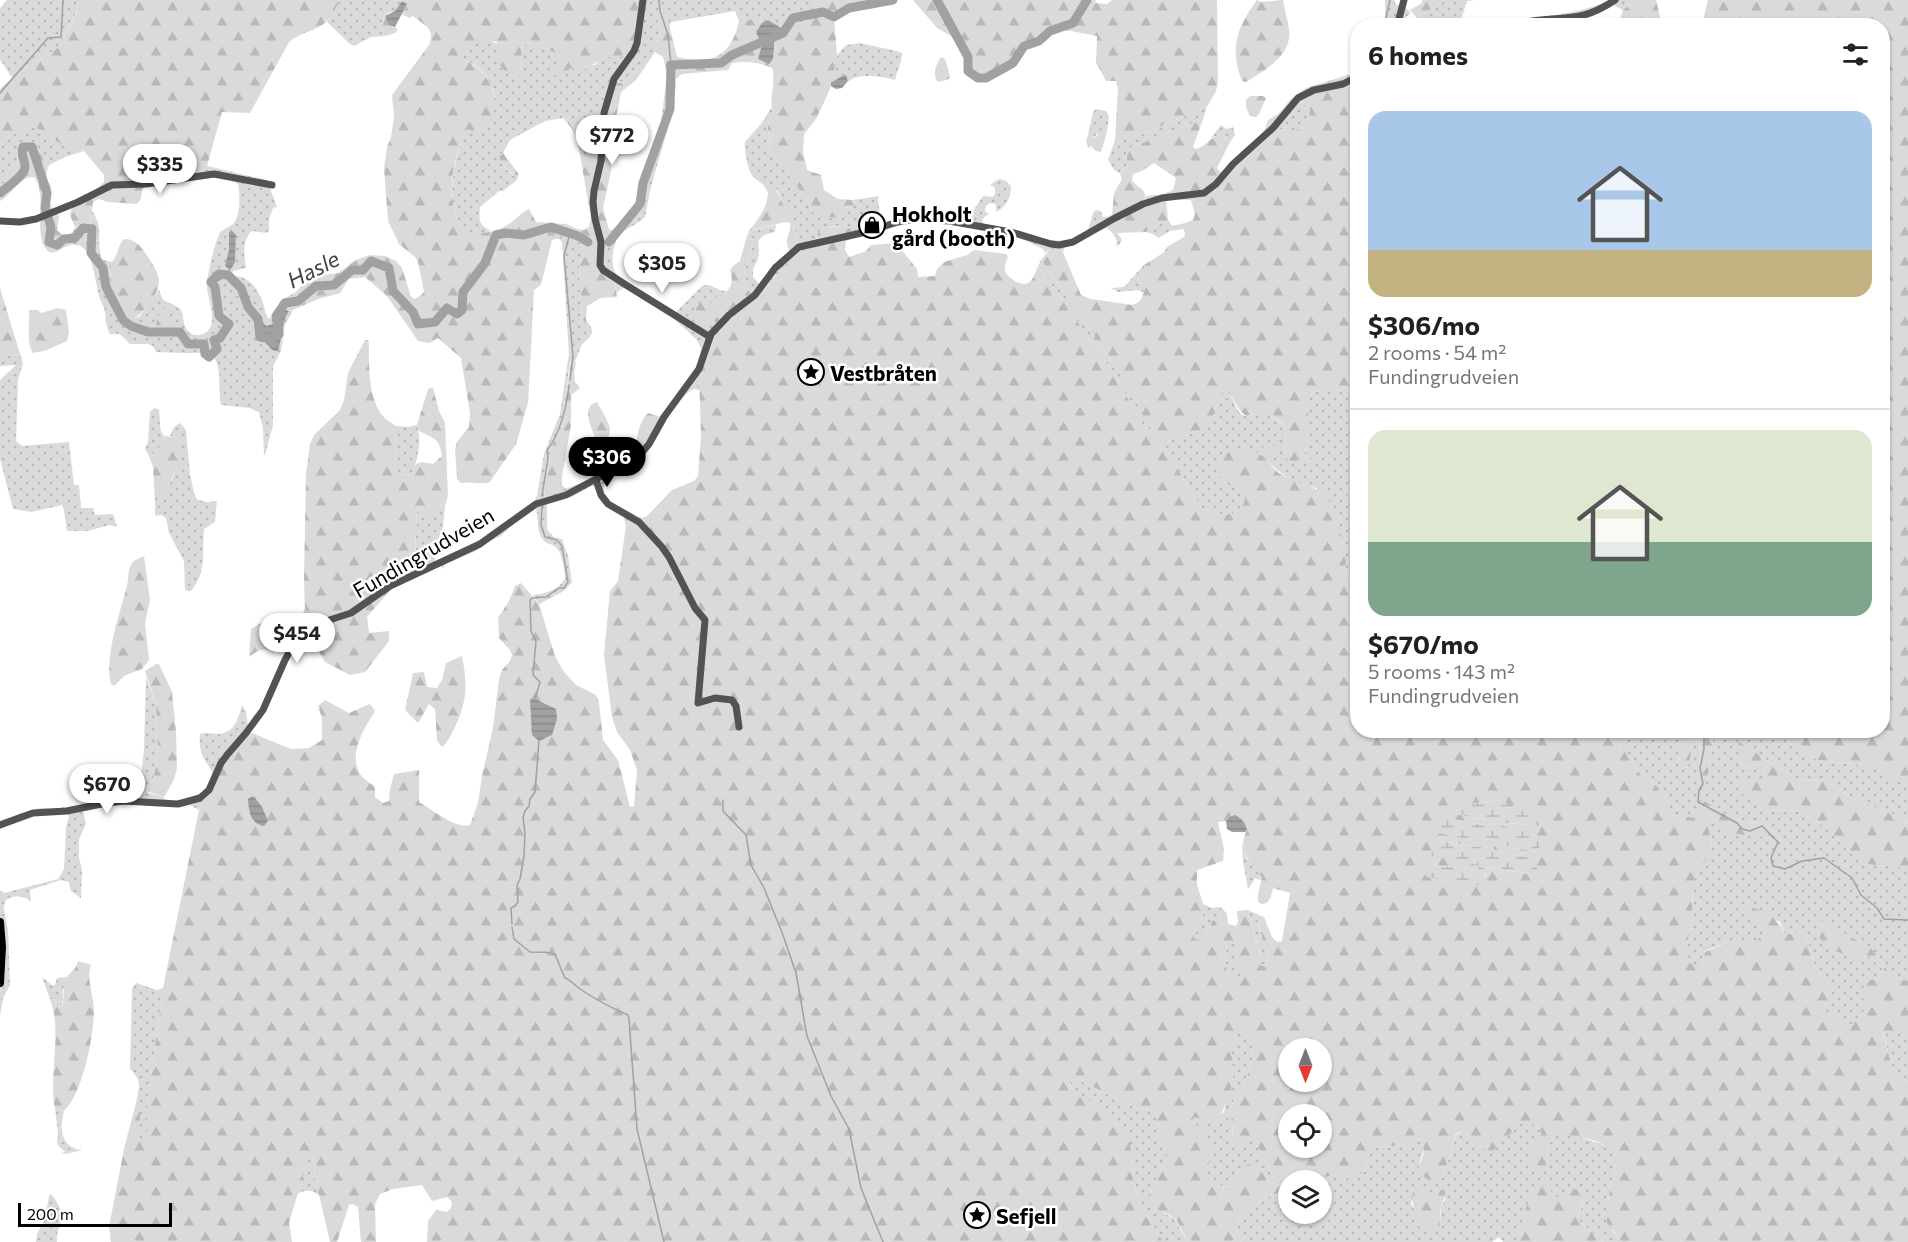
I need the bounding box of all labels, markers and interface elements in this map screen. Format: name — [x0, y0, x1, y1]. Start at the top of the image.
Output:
icon: filters — [1839, 38, 1872, 71]
text: 6 homes — [1368, 39, 1468, 70]
pin: $772 — [576, 115, 648, 166]
text: $772 — [590, 122, 634, 146]
pin: $335 — [124, 144, 196, 195]
icon: home — [1566, 150, 1674, 258]
text: $335 — [137, 151, 183, 175]
place label: Hokholt gård (booth) — [892, 201, 1015, 250]
shop icon: Hokholt gård (booth) — [857, 210, 887, 240]
pin: $305 — [626, 243, 698, 294]
water label: Hasle — [282, 244, 344, 294]
text: $305 — [638, 250, 686, 274]
text: $306/mo — [1368, 309, 1480, 340]
text: 2 rooms · 54 m² — [1368, 340, 1506, 364]
place icon: Vestbråten — [796, 357, 826, 387]
place label: Vestbråten — [830, 360, 937, 385]
text: Fundingrudveien — [1368, 364, 1519, 388]
pin: $306 — [571, 437, 643, 488]
text: $306 — [583, 444, 631, 468]
icon: home — [1566, 469, 1674, 577]
street label: Fundingrudveien — [348, 502, 498, 602]
pin: $454 — [261, 613, 333, 664]
text: $454 — [273, 620, 321, 644]
text: $670/mo — [1368, 628, 1479, 659]
text: 5 rooms · 143 m² — [1368, 659, 1515, 683]
text: Fundingrudveien — [1368, 683, 1519, 707]
pin: $670 — [71, 764, 143, 815]
text: $670 — [83, 771, 131, 795]
north arrow — [1278, 1038, 1332, 1092]
map controls — [1278, 1038, 1332, 1224]
button: locate — [1278, 1104, 1332, 1158]
button: layers — [1278, 1170, 1332, 1224]
scale bar — [18, 1200, 172, 1228]
place icon: Sefjell — [962, 1200, 992, 1230]
place label: Sefjell — [996, 1203, 1057, 1228]
text: 200 m — [27, 1204, 74, 1223]

